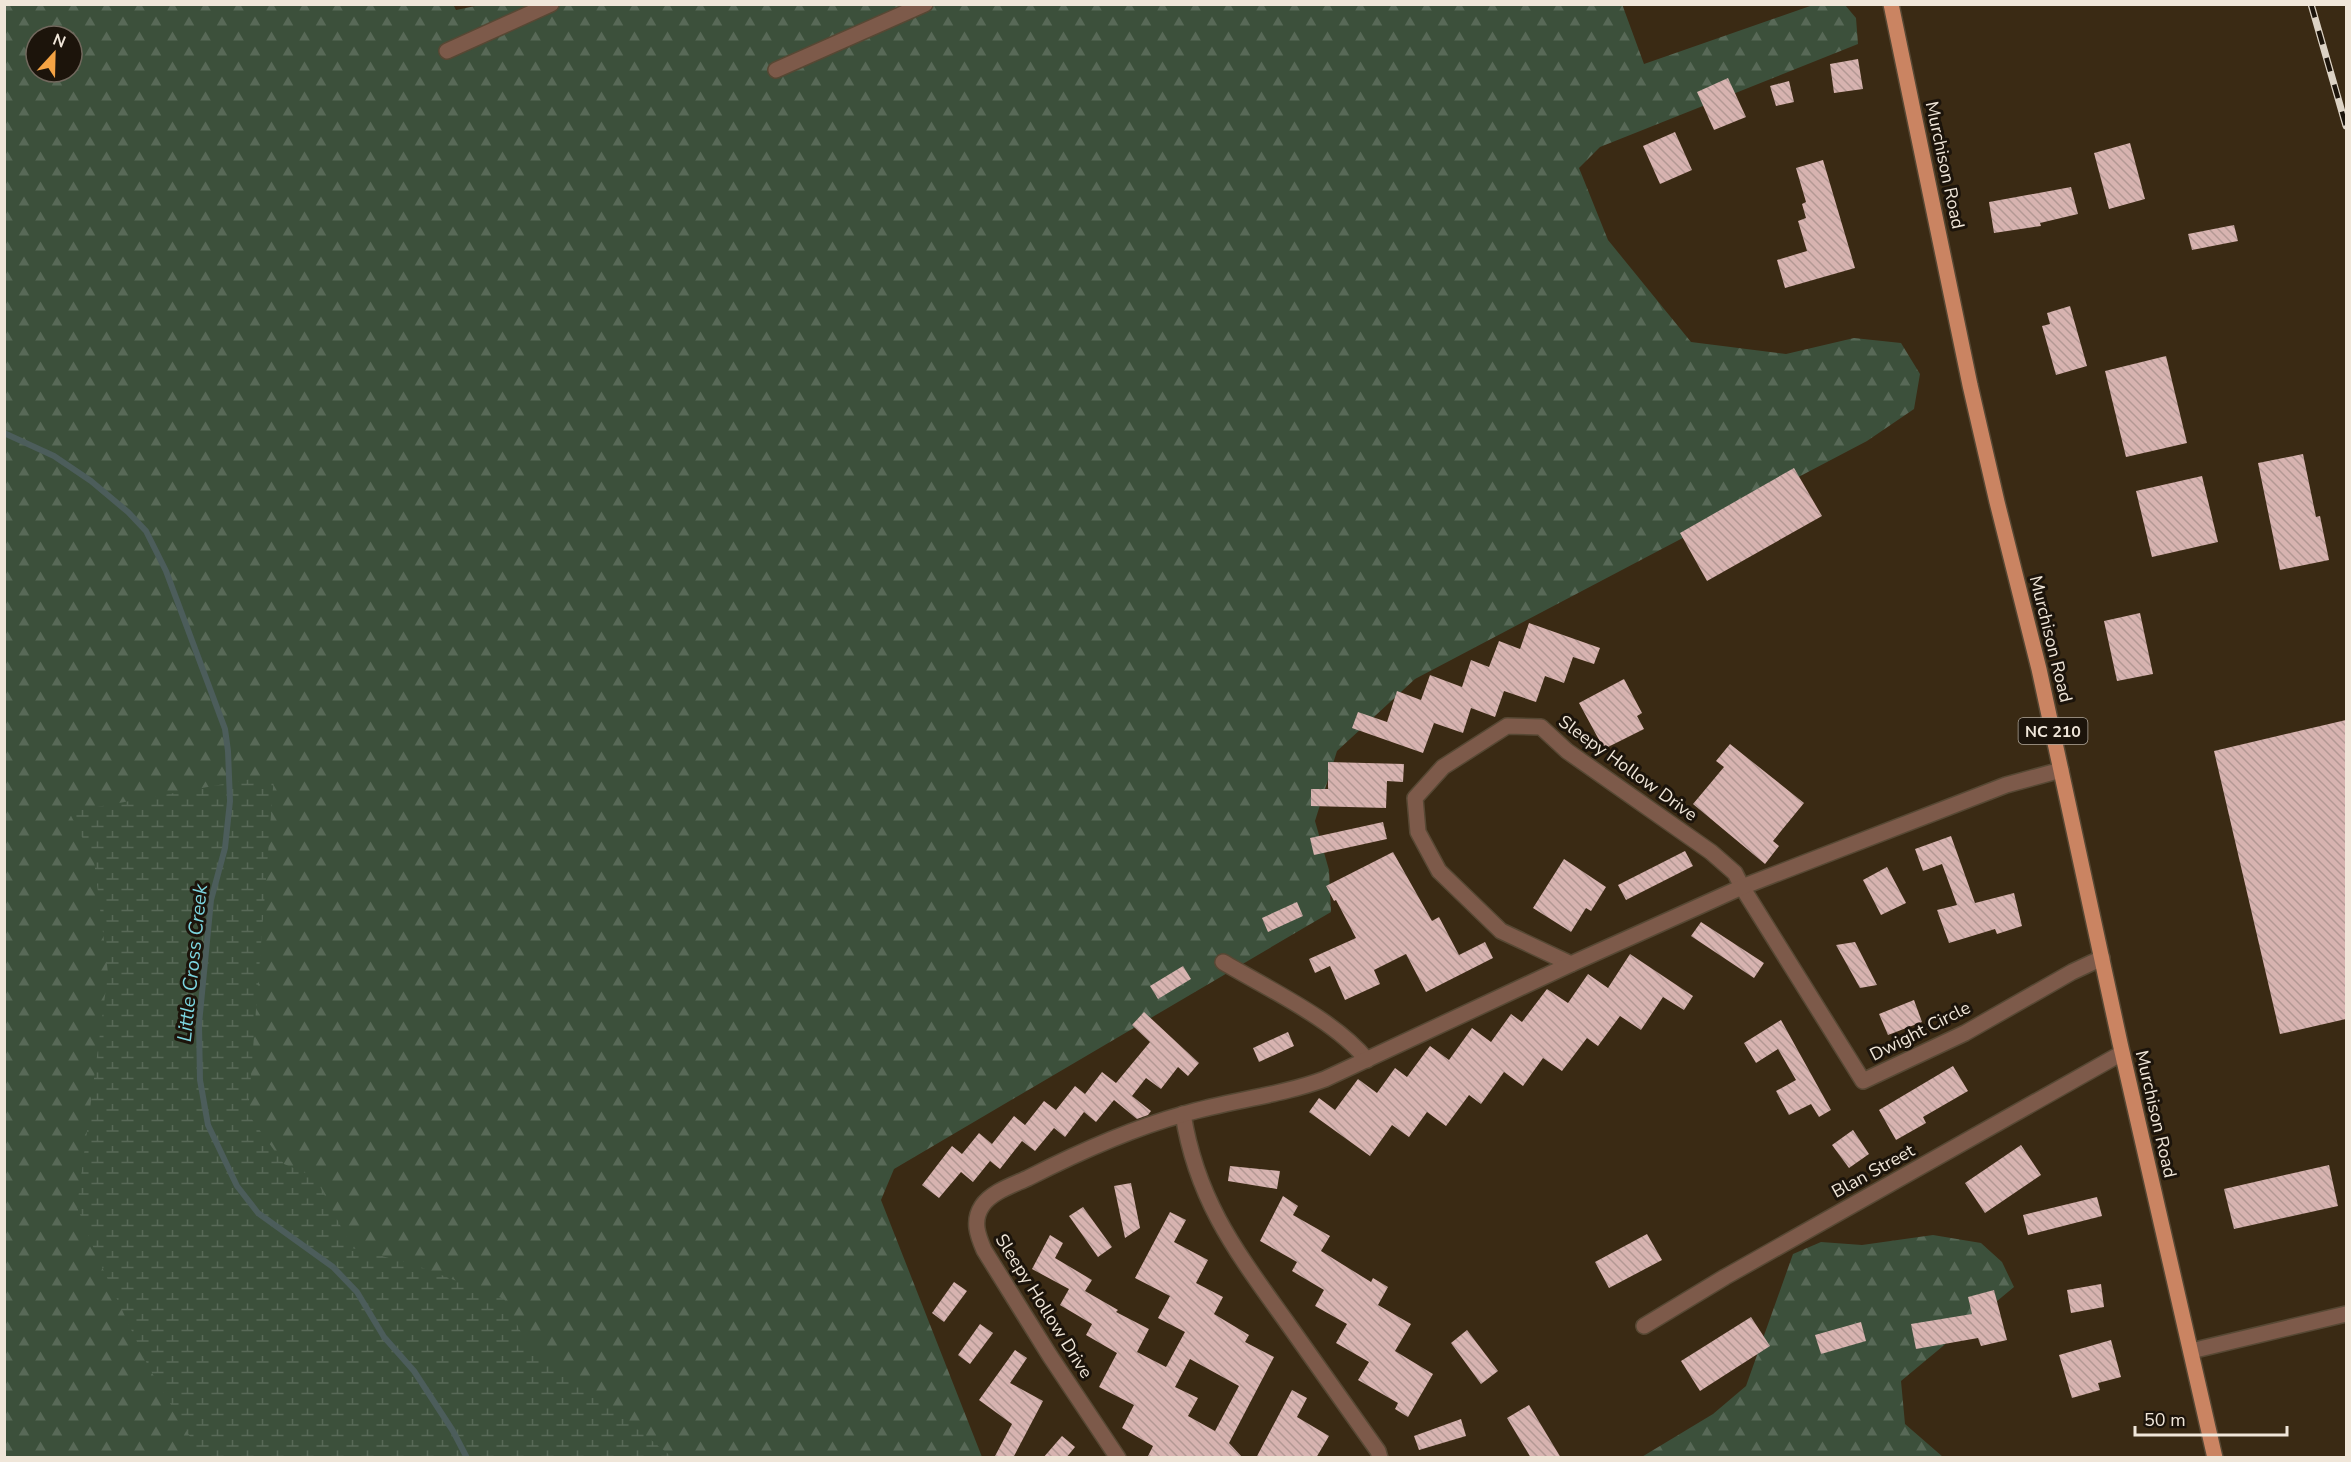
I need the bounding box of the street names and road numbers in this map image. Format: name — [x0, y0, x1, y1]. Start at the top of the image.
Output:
street label: Murchison Road — [1920, 99, 1970, 231]
street label: Murchison Road — [2024, 573, 2078, 705]
street label: Sleepy Hollow Drive — [1554, 709, 1702, 827]
road number: NC 210 — [2018, 718, 2088, 744]
street label: Dwight Circle — [1865, 995, 1975, 1067]
street label: Murchison Road — [2130, 1048, 2182, 1180]
street label: Blan Street — [1827, 1138, 1919, 1204]
street label: Sleepy Hollow Drive — [990, 1229, 1098, 1383]

